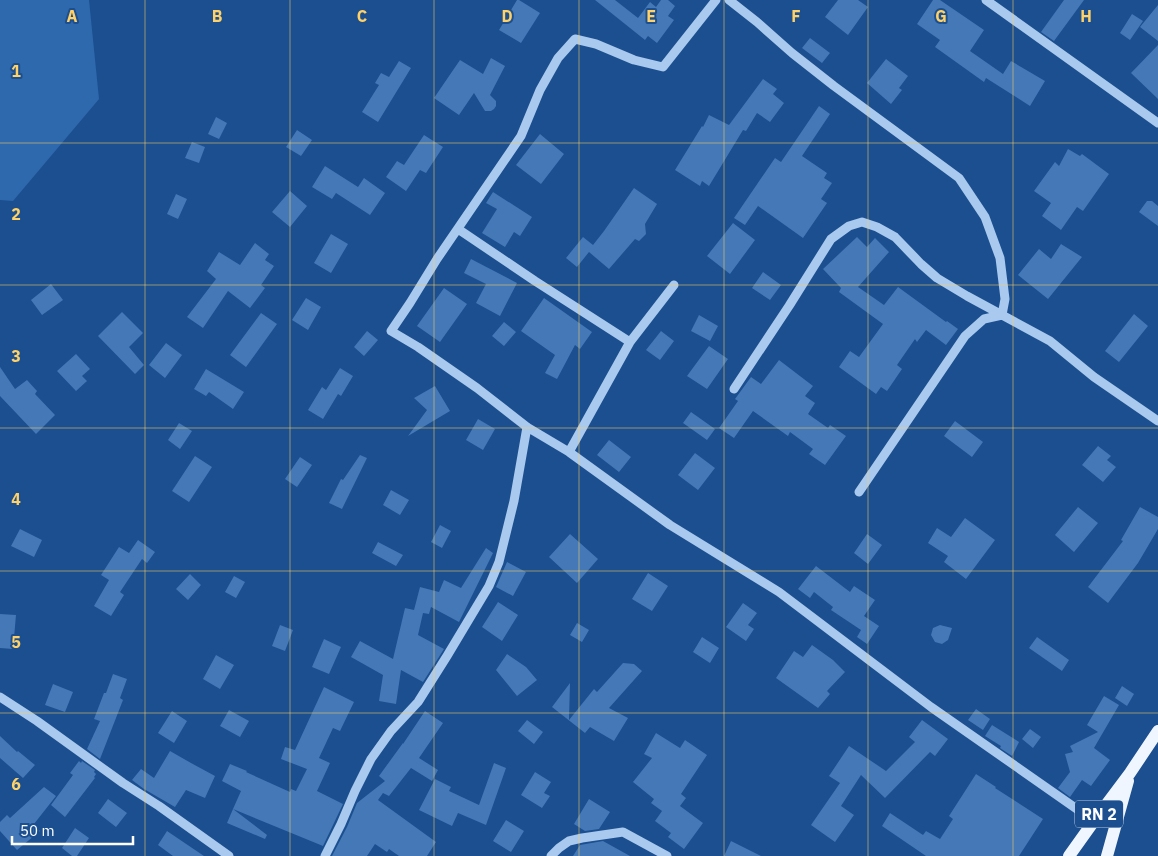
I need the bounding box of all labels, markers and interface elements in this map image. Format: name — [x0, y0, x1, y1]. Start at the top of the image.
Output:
text: A — [67, 6, 78, 26]
text: B — [212, 6, 223, 26]
text: C — [357, 6, 367, 26]
text: D — [501, 6, 513, 26]
text: E — [646, 6, 656, 26]
text: F — [791, 6, 801, 26]
text: G — [935, 6, 947, 26]
text: H — [1080, 6, 1092, 26]
text: 1 — [11, 61, 21, 81]
text: 2 — [11, 204, 21, 224]
text: 3 — [11, 346, 21, 366]
text: 4 — [11, 489, 21, 509]
text: 5 — [11, 632, 21, 652]
text: 6 — [11, 774, 21, 794]
road number: RN 2 — [1075, 801, 1123, 828]
scale bar — [12, 814, 134, 846]
text: 50 m — [20, 821, 55, 840]

